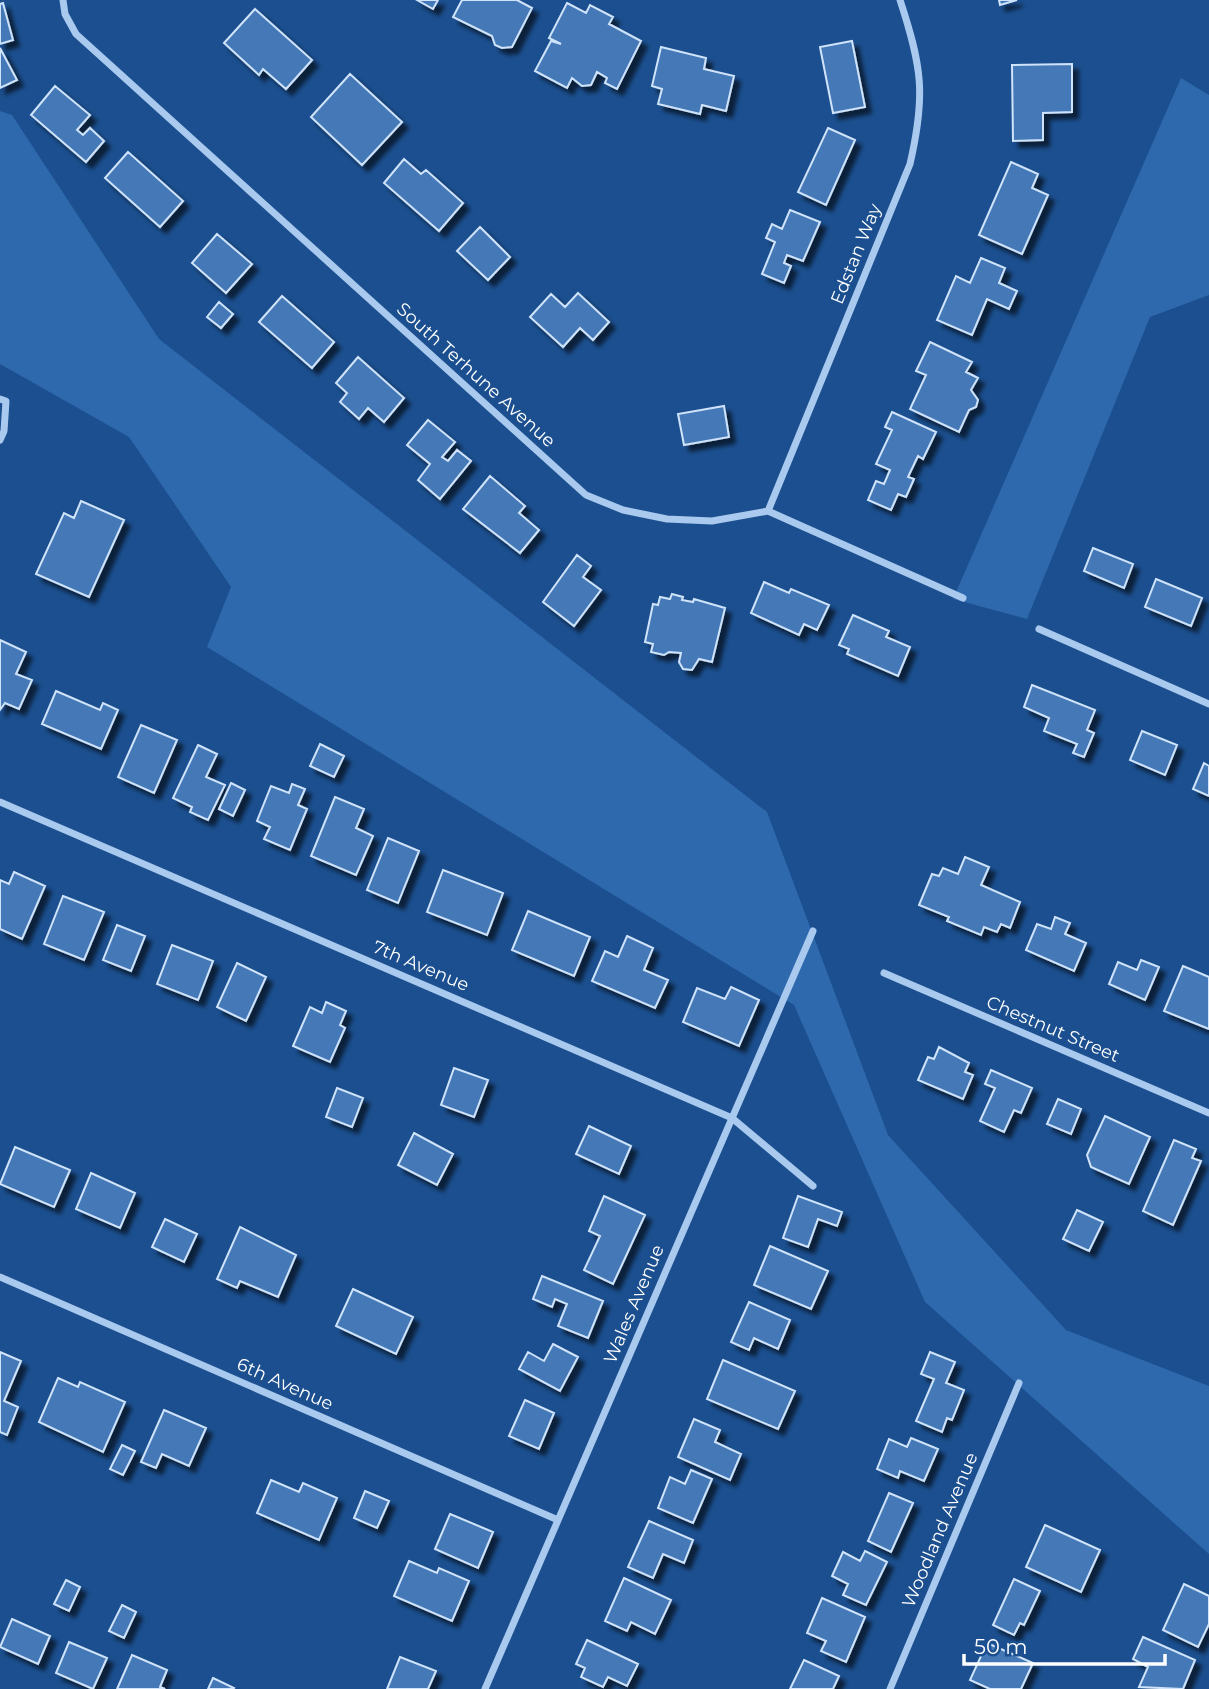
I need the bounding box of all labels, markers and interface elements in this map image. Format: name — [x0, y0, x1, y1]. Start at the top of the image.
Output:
street label: Edstan Way — [826, 200, 886, 307]
street label: South Terhune Avenue — [392, 298, 560, 452]
street label: 7th Avenue — [370, 936, 473, 996]
street label: Chestnut Street — [983, 991, 1123, 1067]
street label: Wales Avenue — [599, 1241, 669, 1367]
street label: 6th Avenue — [233, 1353, 337, 1415]
street label: Woodland Avenue — [897, 1449, 983, 1611]
scale bar — [964, 1622, 1165, 1666]
text: 50 m — [974, 1634, 1028, 1659]

